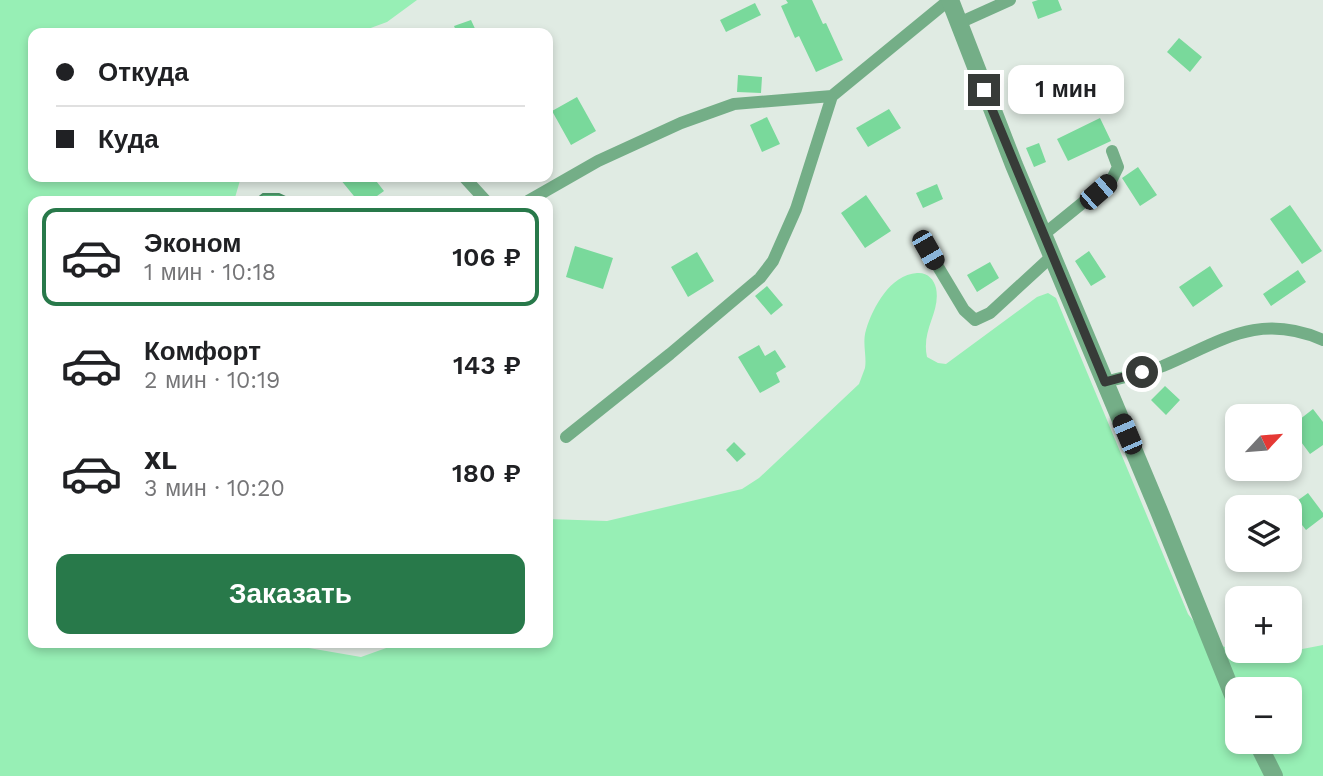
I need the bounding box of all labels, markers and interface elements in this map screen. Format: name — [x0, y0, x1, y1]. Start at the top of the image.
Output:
text: Откуда — [98, 57, 189, 87]
callout: 1 мин — [1009, 66, 1124, 114]
route end — [968, 74, 1000, 106]
text: 1 мин — [1035, 76, 1097, 103]
text: Куда — [98, 124, 159, 154]
car — [1076, 170, 1121, 214]
icon: car — [60, 226, 123, 289]
car — [909, 227, 948, 273]
text: Эконом — [144, 228, 242, 258]
text: 106 ₽ — [452, 242, 521, 272]
text: 1 мин · 10:18 — [144, 259, 276, 286]
icon: car — [60, 334, 123, 397]
text: Комфорт — [144, 336, 261, 366]
text: 143 ₽ — [453, 350, 521, 380]
route start — [1126, 356, 1158, 388]
text: 2 мин · 10:19 — [144, 367, 280, 394]
north arrow — [1225, 404, 1302, 481]
map controls — [1225, 404, 1302, 754]
car — [1110, 411, 1145, 457]
icon: car — [60, 442, 123, 505]
text: XL — [144, 445, 177, 475]
text: 180 ₽ — [452, 458, 521, 488]
text: 3 мин · 10:20 — [144, 475, 285, 502]
button: layers — [1225, 495, 1302, 572]
button: Заказать — [56, 554, 525, 634]
button: + — [1225, 586, 1302, 663]
button: − — [1225, 677, 1302, 754]

